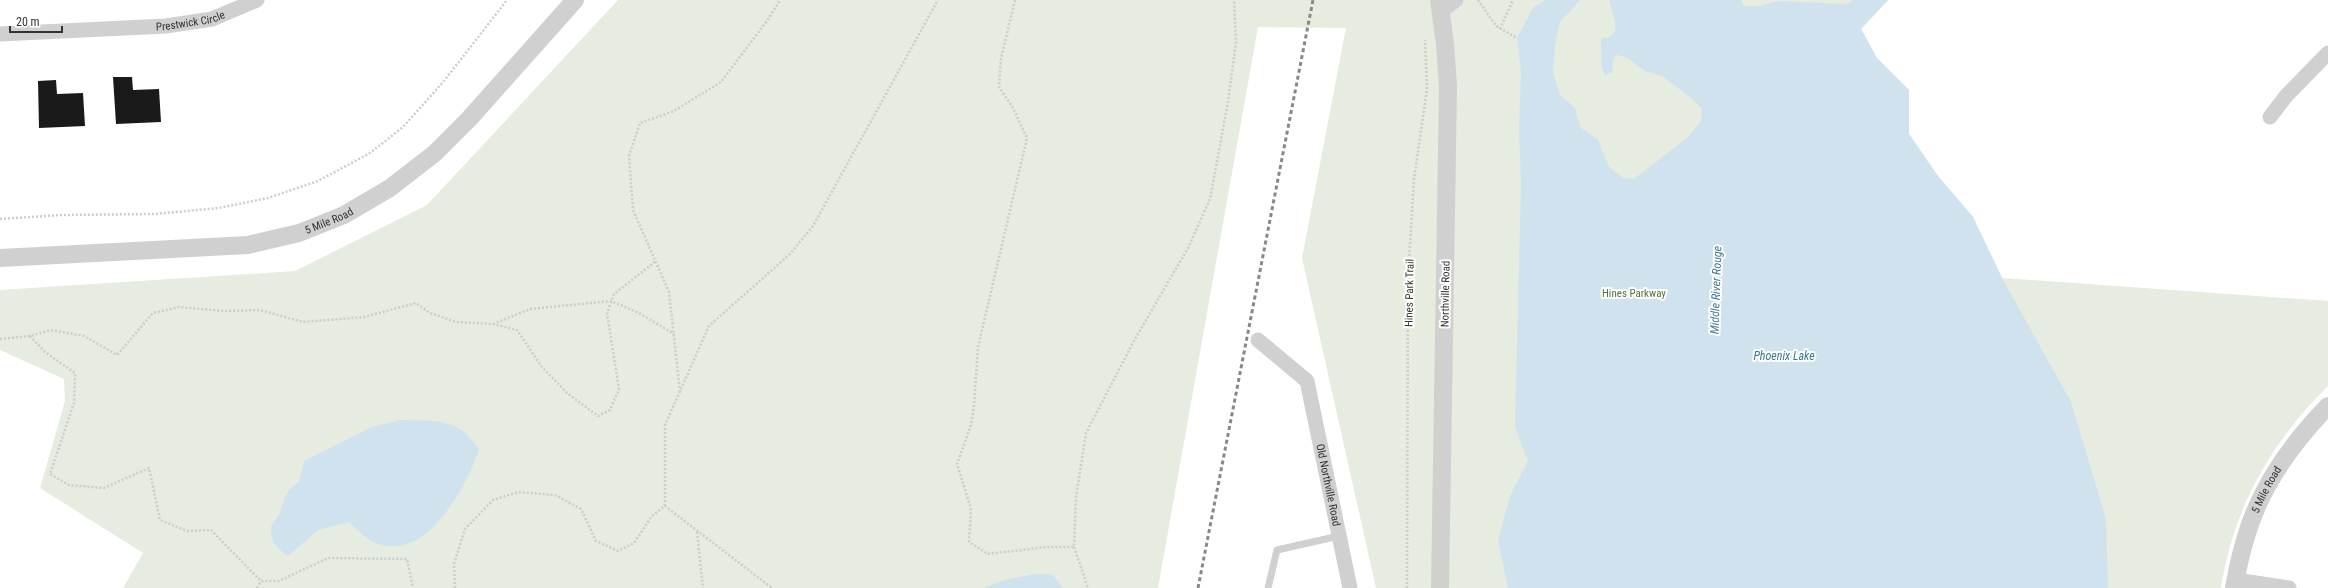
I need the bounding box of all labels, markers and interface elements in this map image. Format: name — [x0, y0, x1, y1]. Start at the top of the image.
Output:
scale bar — [10, 8, 62, 34]
street label: Prestwick Circle — [156, 8, 227, 33]
text: 20 m — [16, 15, 40, 29]
street label: 5 Mile Road — [303, 205, 356, 237]
water label: Middle River Rouge — [1707, 245, 1725, 334]
street label: Hines Park Trail — [1402, 259, 1417, 327]
street label: Northville Road — [1438, 261, 1453, 327]
park label: Hines Parkway — [1602, 287, 1666, 300]
water label: Phoenix Lake — [1753, 349, 1815, 363]
street label: Old Northville Road — [1313, 443, 1343, 527]
street label: 5 Mile Road — [2249, 464, 2284, 515]

